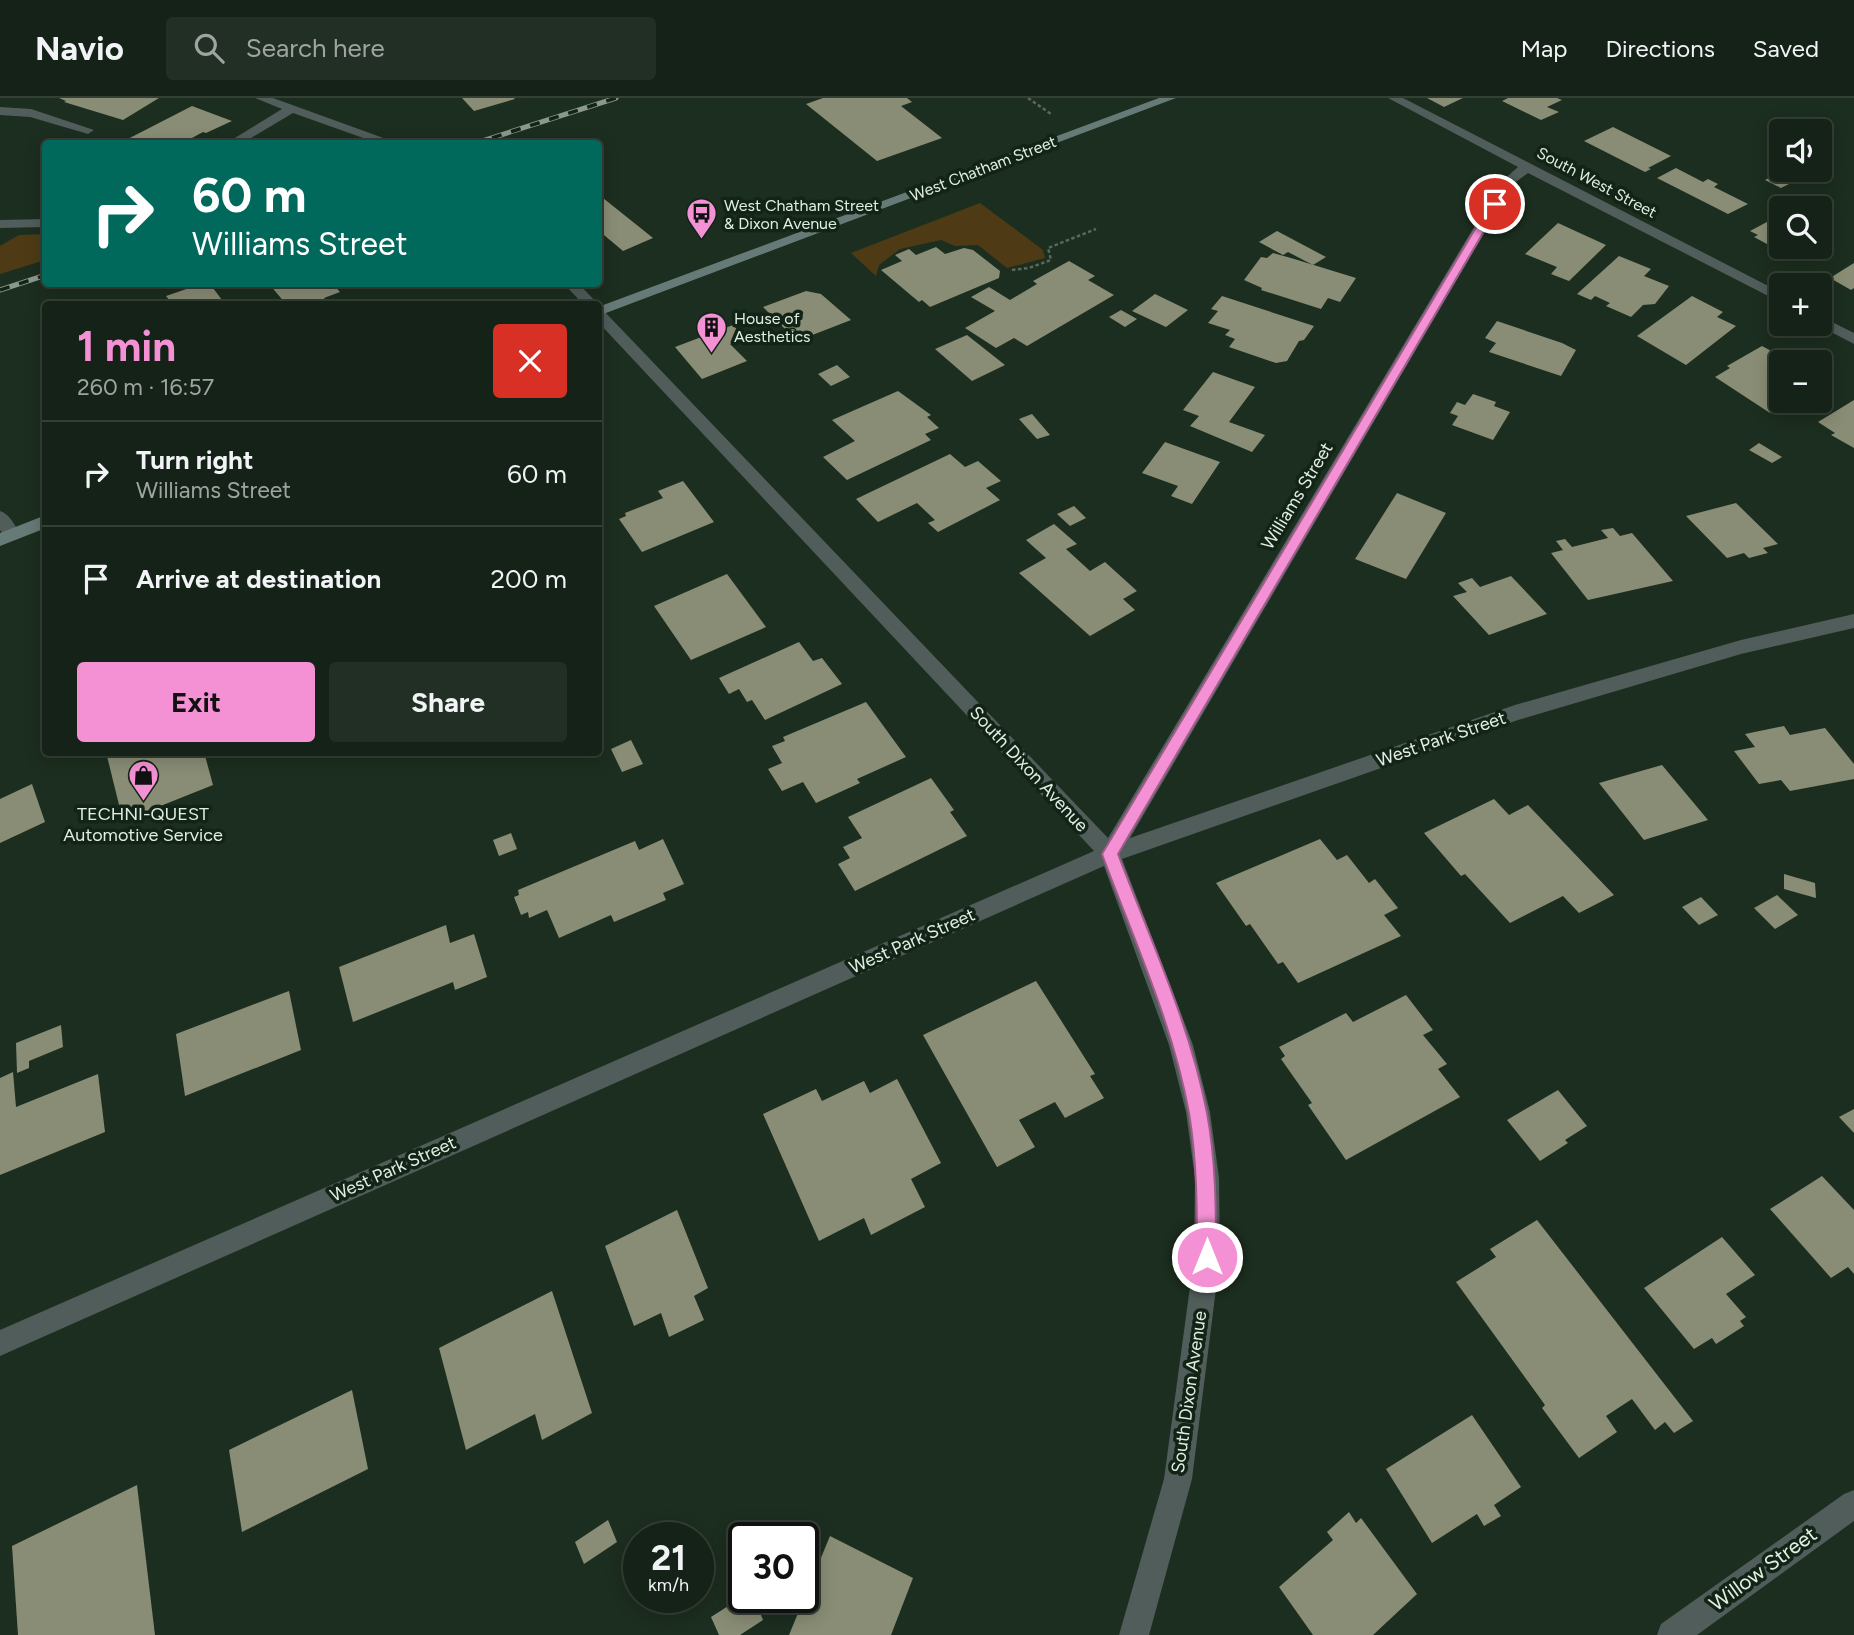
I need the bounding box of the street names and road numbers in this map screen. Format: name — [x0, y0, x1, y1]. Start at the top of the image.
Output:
street label: West Chatham Street — [907, 132, 1059, 205]
street label: South West Street — [1534, 143, 1660, 222]
street label: Williams Street — [1256, 438, 1338, 554]
street label: South Dixon Avenue — [965, 702, 1093, 836]
street label: West Park Street — [1374, 707, 1509, 771]
street label: West Park Street — [846, 903, 978, 979]
street label: West Park Street — [327, 1131, 459, 1207]
street label: South Dixon Avenue — [1167, 1309, 1211, 1475]
street label: Willow Street — [1704, 1521, 1821, 1616]

